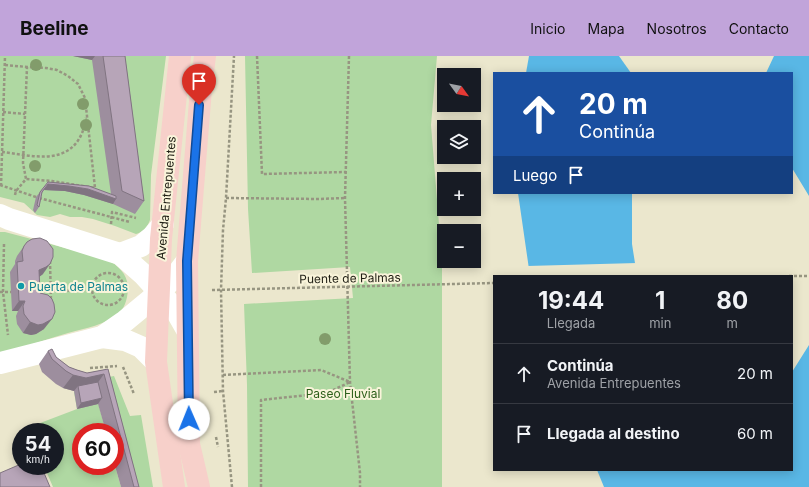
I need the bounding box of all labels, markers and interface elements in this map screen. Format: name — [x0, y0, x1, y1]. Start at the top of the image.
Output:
text: Beeline — [20, 17, 89, 40]
text: Inicio — [530, 20, 566, 37]
text: Mapa — [588, 20, 625, 37]
text: Nosotros — [647, 20, 707, 37]
text: Contacto — [729, 20, 789, 37]
pin — [182, 64, 216, 105]
north arrow — [437, 68, 481, 112]
map controls — [437, 68, 481, 268]
icon: arrive — [188, 70, 210, 92]
text: 20 m — [579, 87, 648, 121]
icon: ahead — [513, 88, 565, 140]
button: layers — [437, 120, 481, 164]
text: Continúa — [579, 121, 655, 142]
street label: Avenida Entrepuentes — [153, 136, 179, 260]
icon: arrive — [565, 164, 587, 186]
text: Luego — [513, 166, 557, 185]
button: + — [437, 172, 481, 216]
button: − — [437, 224, 481, 268]
street label: Puente de Palmas — [299, 270, 401, 286]
place label: Puerta de Palmas — [29, 279, 128, 294]
marker: Puerta de Palmas — [16, 281, 26, 291]
text: 19:44 — [538, 286, 604, 315]
text: 1 — [655, 286, 665, 315]
text: 80 — [716, 286, 748, 315]
text: Llegada — [547, 315, 595, 331]
text: min — [649, 315, 671, 331]
text: m — [726, 315, 738, 331]
text: Continúa — [547, 356, 614, 375]
icon: ahead — [513, 363, 535, 385]
text: 20 m — [737, 364, 773, 383]
text: Avenida Entrepuentes — [547, 375, 681, 391]
park label: Paseo Fluvial — [306, 386, 380, 401]
position arrow — [168, 398, 210, 440]
speed limit sign: 60 — [72, 423, 124, 475]
icon: arrive — [513, 423, 535, 445]
text: Llegada al destino — [547, 424, 680, 443]
text: 60 m — [737, 424, 773, 443]
text: 54 — [25, 432, 51, 456]
text: km/h — [26, 453, 50, 465]

